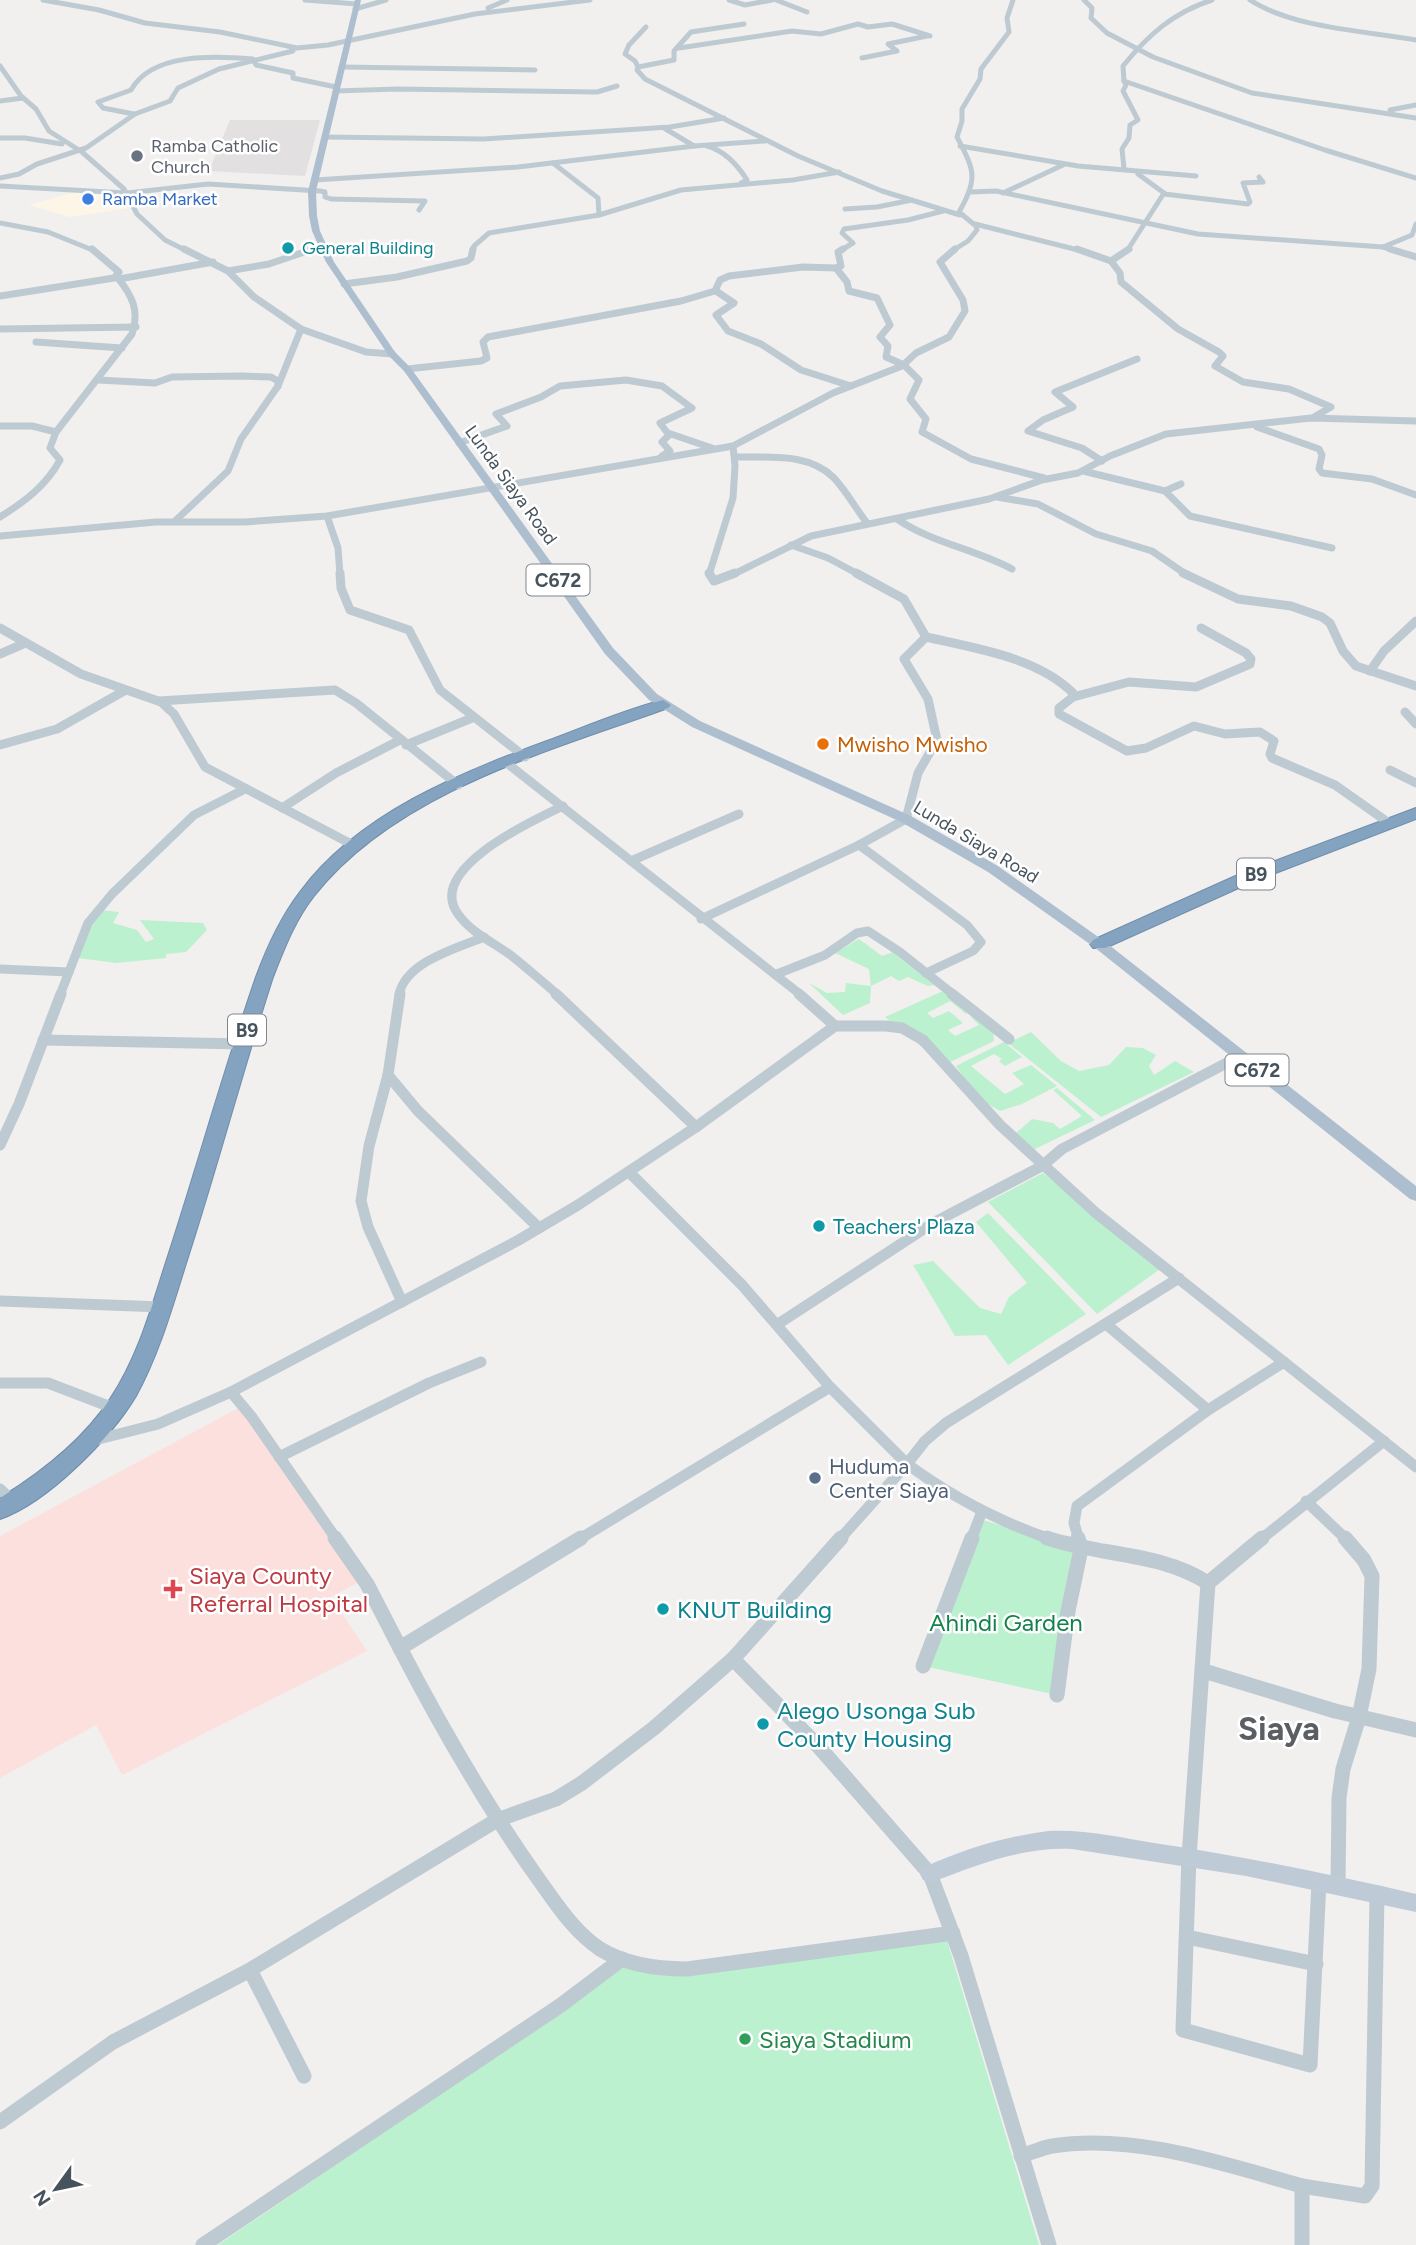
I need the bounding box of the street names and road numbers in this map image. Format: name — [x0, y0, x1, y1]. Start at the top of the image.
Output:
street label: Lunda Siaya Road — [460, 421, 562, 549]
road number: C672 — [526, 565, 590, 596]
street label: Lunda Siaya Road — [909, 796, 1043, 888]
road number: B9 — [1237, 859, 1275, 890]
road number: B9 — [228, 1014, 266, 1046]
road number: C672 — [1226, 1054, 1288, 1086]

